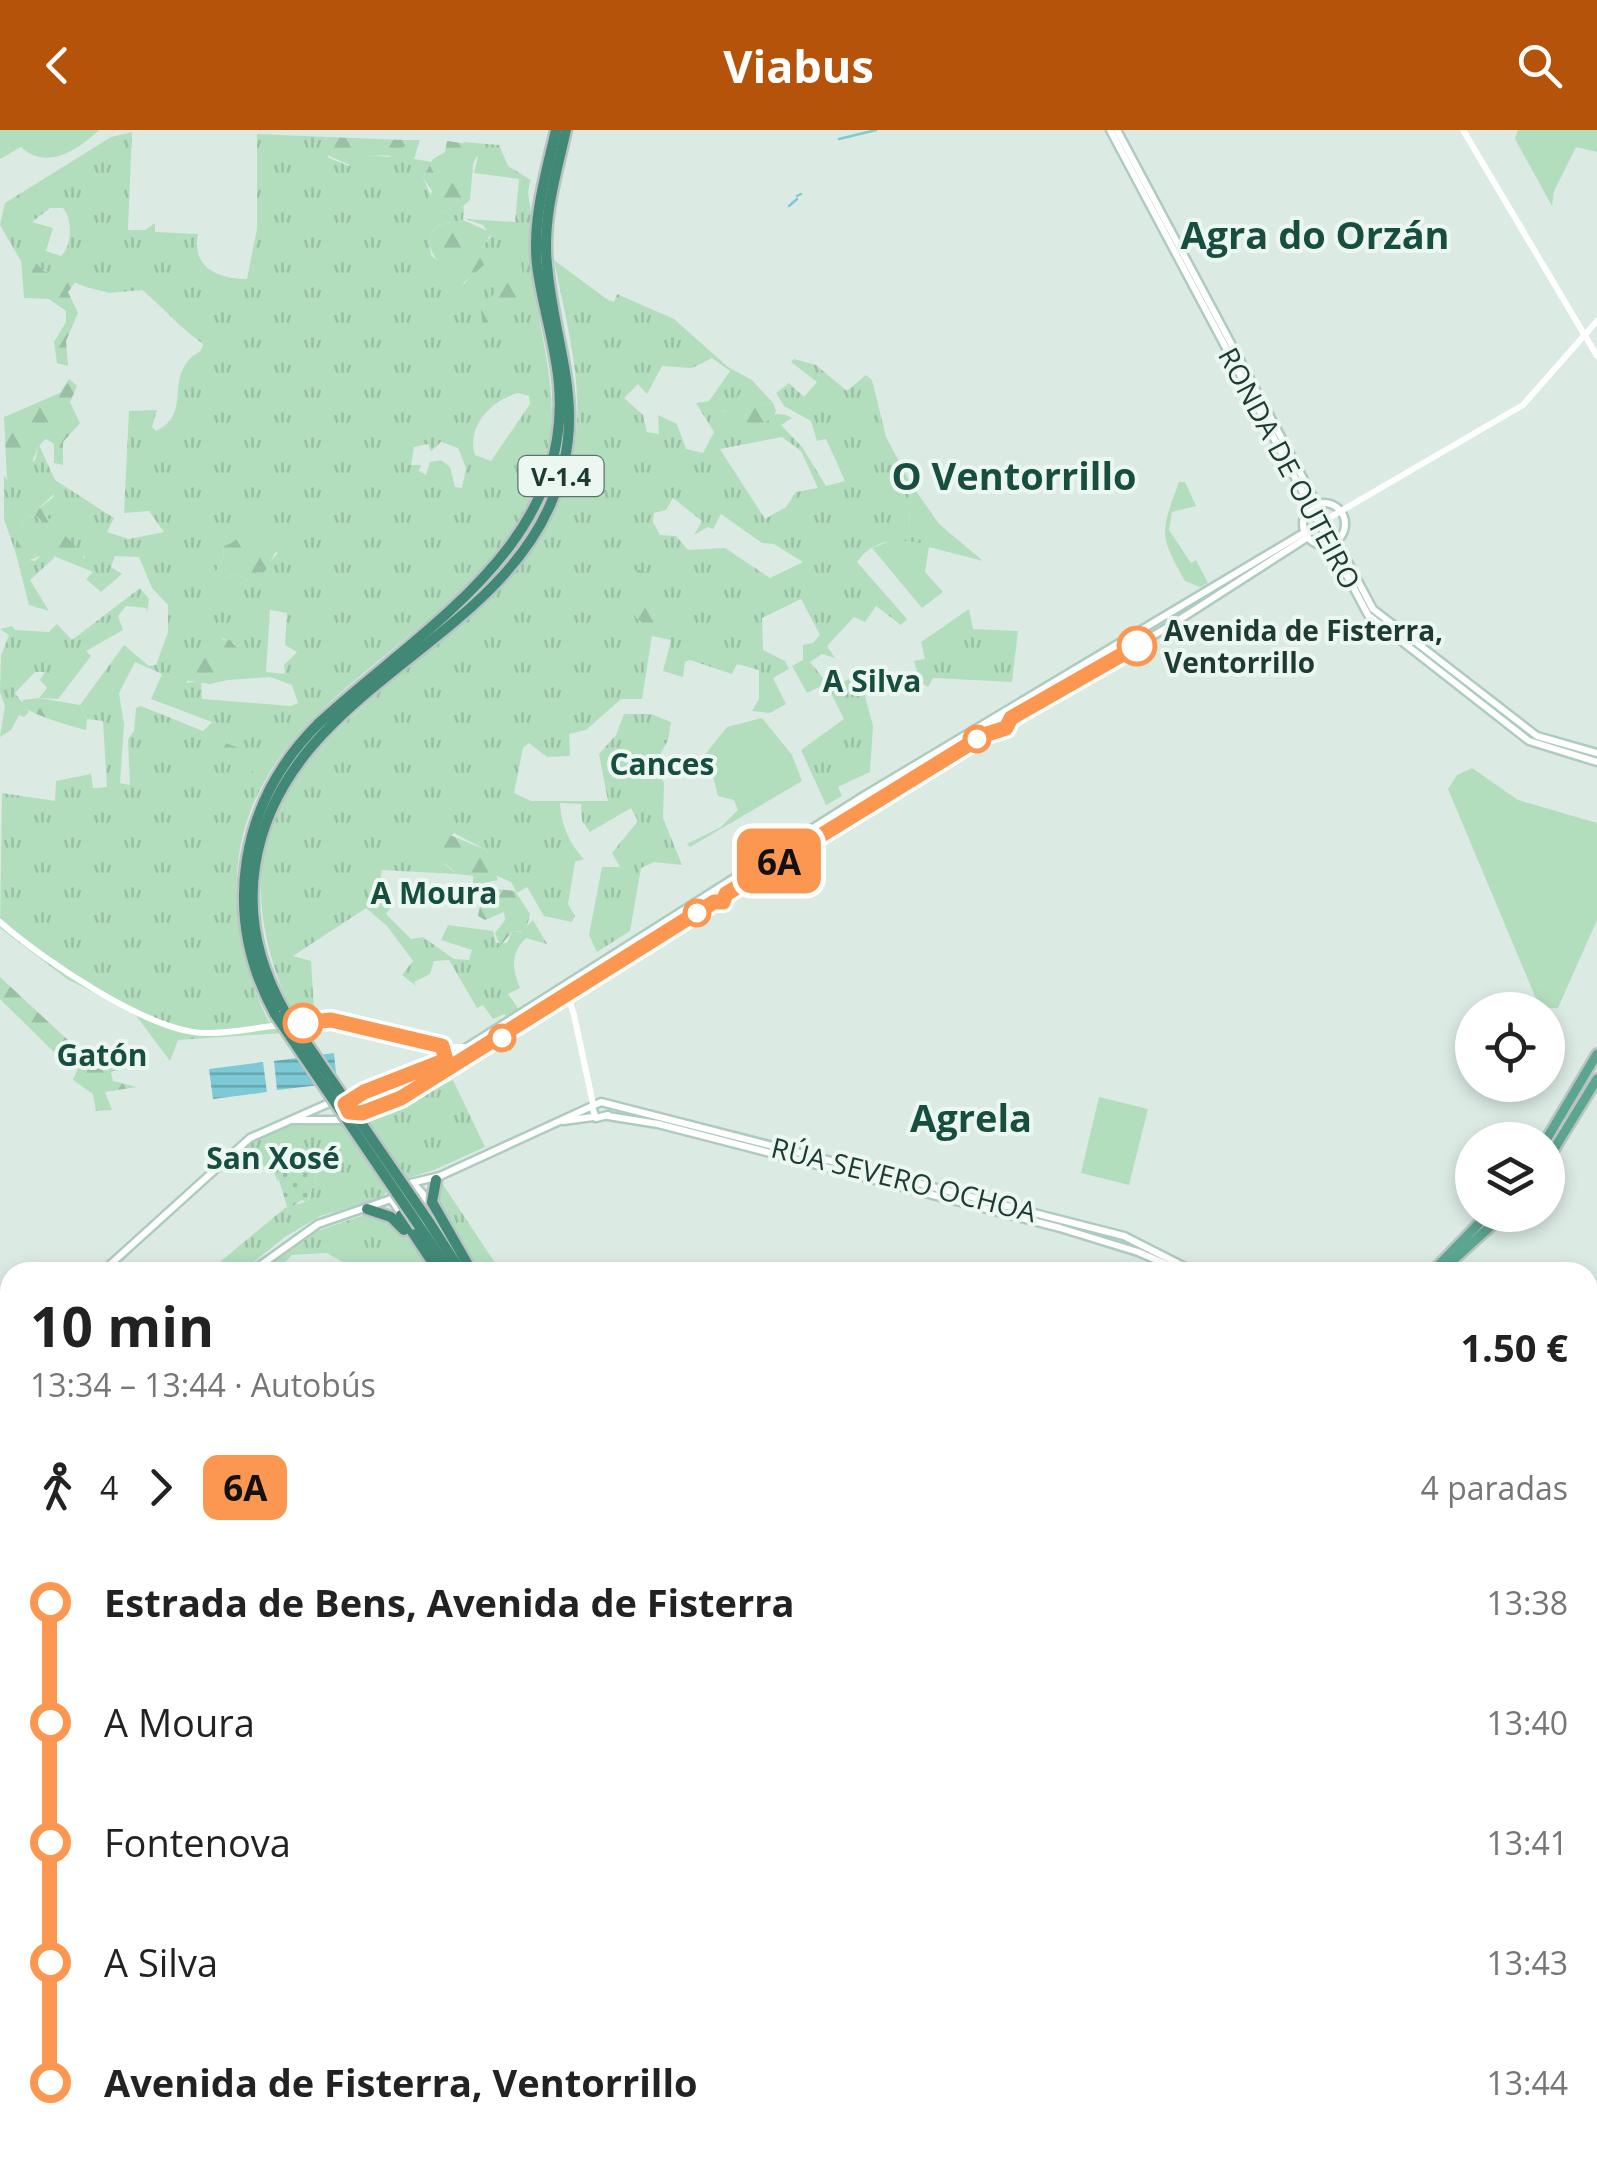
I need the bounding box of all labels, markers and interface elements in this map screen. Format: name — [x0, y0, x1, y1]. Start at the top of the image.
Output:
text: Viabus — [723, 35, 874, 96]
icon: back — [30, 38, 85, 93]
icon: search — [1512, 38, 1567, 93]
district label: Agra do Orzán — [1180, 208, 1450, 260]
street label: RONDA DE OUTEIRO — [1210, 340, 1370, 596]
district label: O Ventorrillo — [891, 449, 1137, 501]
road number: V-1.4 — [518, 456, 604, 496]
place label: Avenida de Fisterra, Ventorrillo — [1164, 611, 1443, 681]
marker: Avenida de Fisterra, Ventorrillo — [1118, 627, 1156, 665]
district label: A Silva — [823, 660, 921, 701]
unlabelled marker — [964, 726, 990, 752]
district label: Cances — [609, 743, 715, 784]
line badge: 6A — [734, 828, 824, 894]
text: 6A — [757, 838, 801, 885]
district label: A Moura — [371, 872, 497, 913]
unlabelled marker — [684, 900, 710, 926]
map controls — [1455, 992, 1565, 1232]
button: locate — [1455, 992, 1565, 1102]
unlabelled marker — [284, 1004, 322, 1042]
unlabelled marker — [489, 1025, 515, 1051]
district label: Gatón — [56, 1034, 148, 1075]
district label: Agrela — [910, 1091, 1032, 1143]
button: layers — [1455, 1122, 1565, 1232]
street label: RÚA SEVERO OCHOA — [768, 1128, 1041, 1230]
district label: San Xosé — [206, 1137, 340, 1178]
text: 10 min — [30, 1288, 214, 1363]
text: 1.50 € — [1460, 1321, 1568, 1373]
text: 13:34 – 13:44 · Autobús — [30, 1363, 376, 1406]
icon: walk — [30, 1460, 85, 1515]
icon: forward — [133, 1460, 188, 1515]
text: 6A — [223, 1464, 267, 1511]
text: 4 — [100, 1466, 118, 1509]
text: 4 paradas — [1421, 1466, 1568, 1509]
text: Estrada de Bens, Avenida de Fisterra — [104, 1576, 795, 1628]
text: 13:38 — [1486, 1581, 1568, 1624]
text: A Moura — [104, 1696, 255, 1748]
text: 13:40 — [1486, 1701, 1568, 1744]
text: Fontenova — [104, 1816, 291, 1868]
text: 13:41 — [1486, 1821, 1568, 1864]
text: A Silva — [104, 1936, 218, 1988]
text: 13:43 — [1486, 1941, 1568, 1984]
text: Avenida de Fisterra, Ventorrillo — [104, 2056, 698, 2108]
text: 13:44 — [1486, 2061, 1568, 2104]

